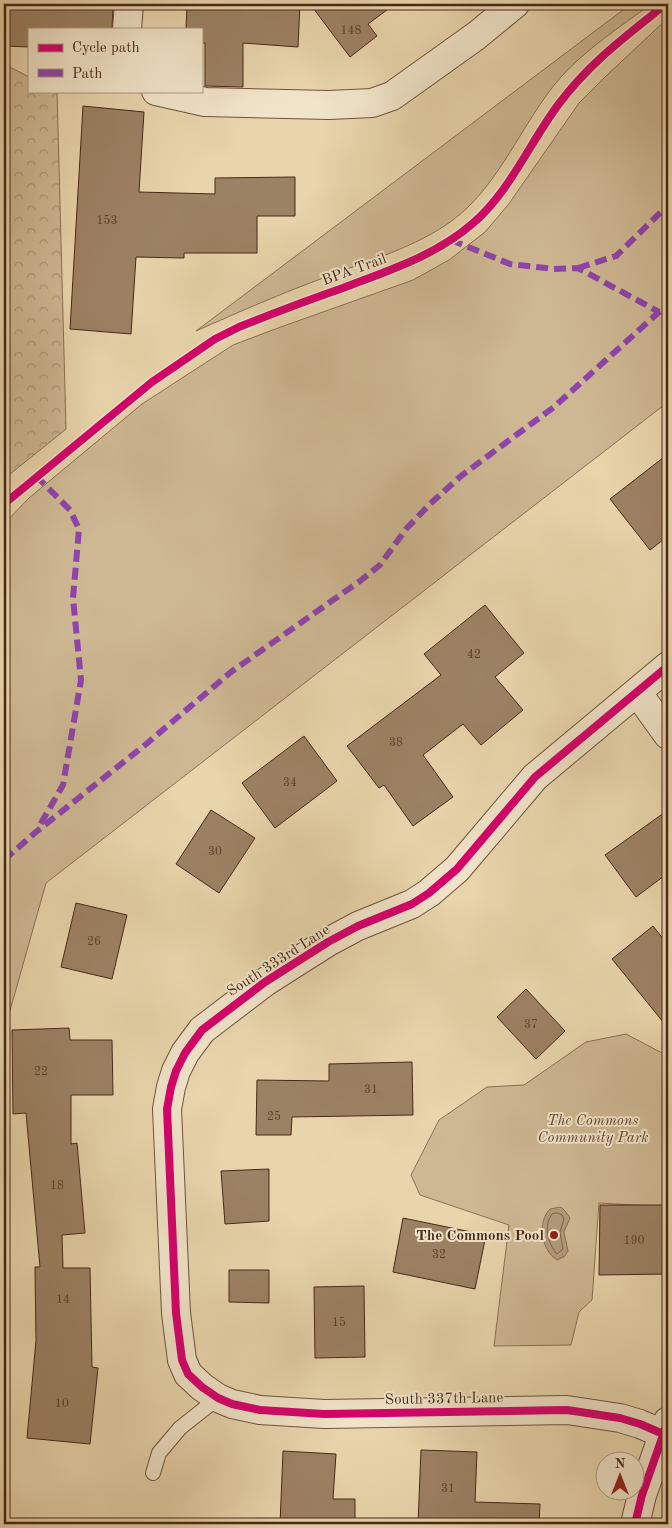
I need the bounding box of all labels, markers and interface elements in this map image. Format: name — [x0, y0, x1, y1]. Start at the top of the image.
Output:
house number: 148 — [341, 25, 361, 37]
legend — [28, 28, 202, 92]
text: Cycle path — [72, 41, 140, 56]
text: Path — [72, 67, 102, 82]
house number: 153 — [97, 214, 117, 227]
street label: BPA Trail — [320, 252, 389, 289]
house number: 42 — [467, 649, 481, 661]
house number: 38 — [389, 737, 403, 749]
house number: 34 — [283, 777, 297, 789]
house number: 30 — [208, 846, 222, 858]
street label: South 333rd Lane — [225, 922, 333, 1000]
house number: 26 — [87, 936, 101, 948]
house number: 37 — [524, 1019, 538, 1031]
house number: 22 — [34, 1066, 48, 1078]
house number: 31 — [364, 1084, 378, 1096]
house number: 25 — [267, 1110, 281, 1123]
park label: The Commons Community Park — [537, 1114, 649, 1146]
house number: 18 — [50, 1180, 64, 1192]
place label: The Commons Pool — [416, 1229, 544, 1244]
marker: The Commons Pool — [548, 1229, 560, 1241]
house number: 190 — [624, 1235, 644, 1247]
house number: 32 — [432, 1249, 446, 1261]
house number: 14 — [56, 1294, 70, 1306]
house number: 15 — [332, 1316, 346, 1329]
street label: South 337th Lane — [385, 1391, 504, 1408]
house number: 10 — [55, 1398, 69, 1410]
north arrow — [594, 1450, 644, 1500]
text: N — [615, 1457, 626, 1471]
house number: 31 — [441, 1483, 455, 1495]

